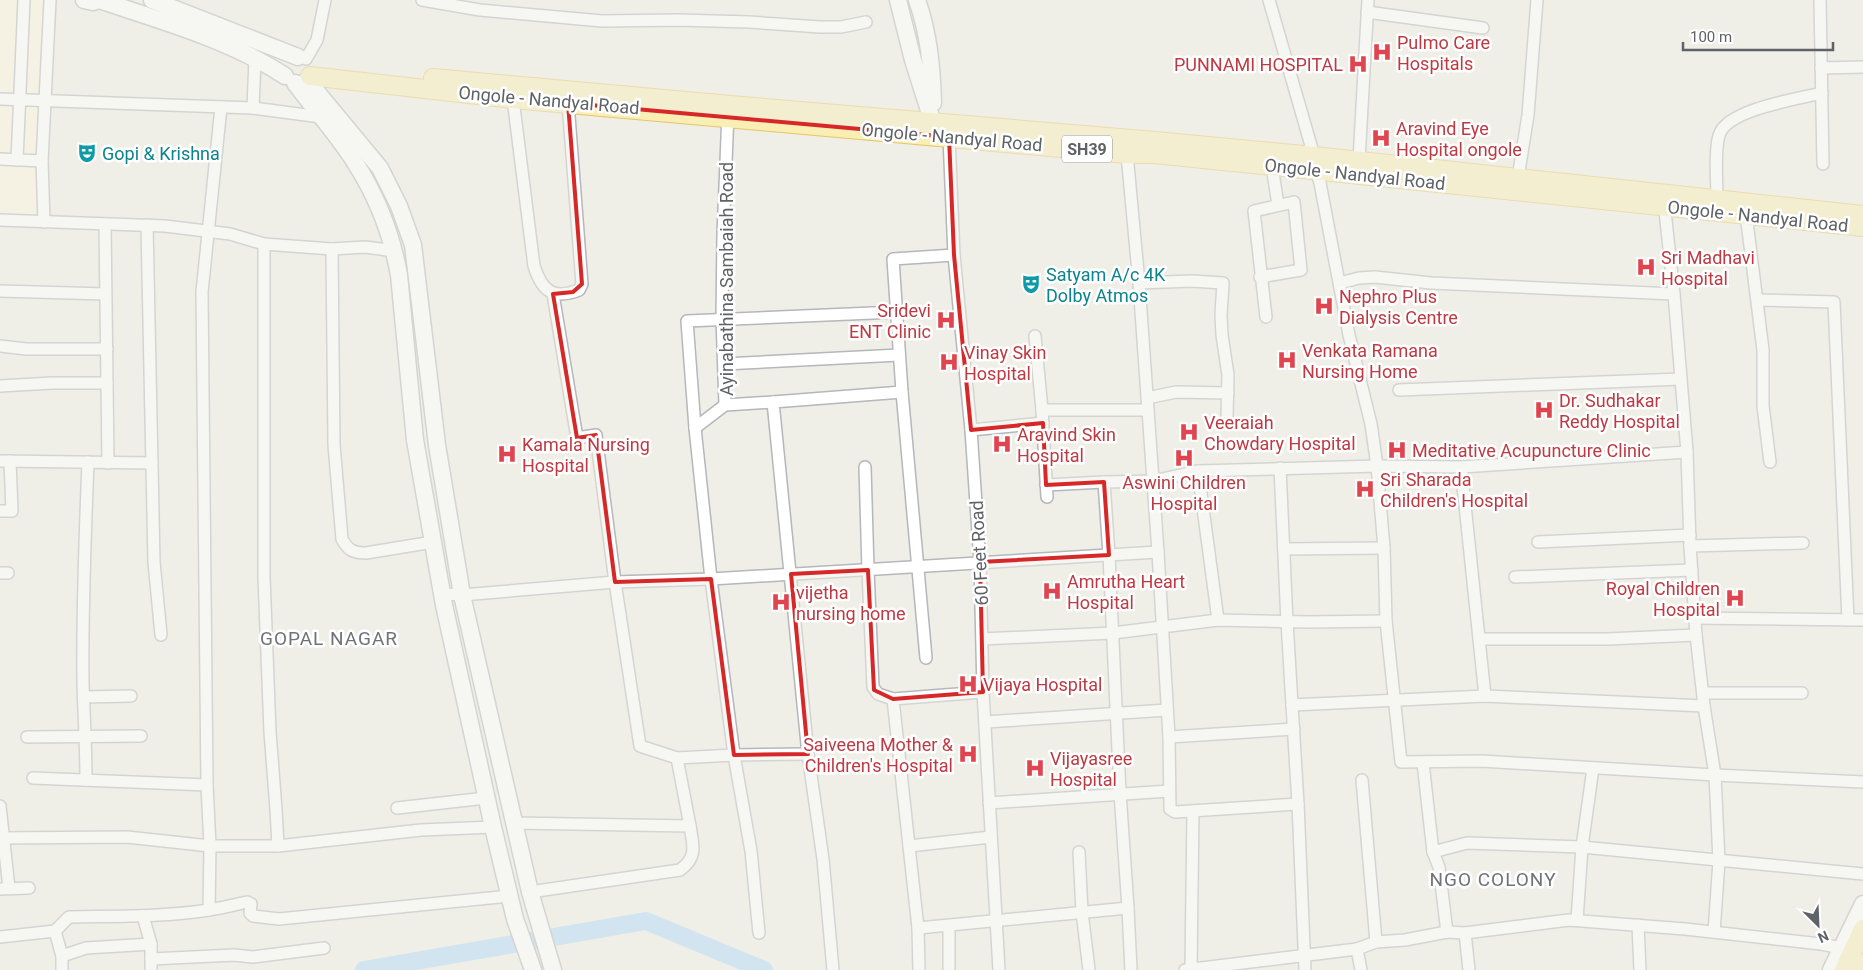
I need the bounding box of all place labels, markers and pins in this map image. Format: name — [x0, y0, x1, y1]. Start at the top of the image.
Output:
place label: Pulmo Care Hospitals — [1397, 32, 1490, 74]
hospital icon: Pulmo Care Hospitals — [1371, 41, 1393, 63]
hospital icon: PUNNAMI HOSPITAL — [1347, 53, 1369, 75]
place label: PUNNAMI HOSPITAL — [1174, 54, 1343, 75]
place label: Aravind Eye Hospital ongole — [1396, 118, 1522, 160]
hospital icon: Aravind Eye Hospital ongole — [1370, 127, 1392, 149]
theatre icon: Gopi & Krishna — [76, 142, 98, 164]
place label: Gopi & Krishna — [102, 143, 220, 164]
place label: Sri Madhavi Hospital — [1661, 247, 1755, 289]
hospital icon: Sri Madhavi Hospital — [1635, 256, 1657, 278]
place label: Satyam A/c 4K Dolby Atmos — [1046, 264, 1166, 306]
theatre icon: Satyam A/c 4K Dolby Atmos — [1020, 273, 1042, 295]
place label: Nephro Plus Dialysis Centre — [1339, 286, 1458, 328]
hospital icon: Nephro Plus Dialysis Centre — [1313, 295, 1335, 317]
place label: Sridevi ENT Clinic — [849, 300, 931, 342]
hospital icon: Sridevi ENT Clinic — [935, 309, 957, 331]
place label: Venkata Ramana Nursing Home — [1302, 340, 1438, 382]
place label: Vinay Skin Hospital — [964, 342, 1047, 384]
hospital icon: Venkata Ramana Nursing Home — [1276, 349, 1298, 371]
hospital icon: Vinay Skin Hospital — [938, 351, 960, 373]
place label: Dr. Sudhakar Reddy Hospital — [1559, 390, 1680, 432]
hospital icon: Dr. Sudhakar Reddy Hospital — [1533, 399, 1555, 421]
place label: Veeraiah Chowdary Hospital — [1204, 412, 1356, 454]
hospital icon: Veeraiah Chowdary Hospital — [1178, 421, 1200, 443]
place label: Aravind Skin Hospital — [1017, 424, 1116, 466]
hospital icon: Aravind Skin Hospital — [991, 433, 1013, 455]
place label: Kamala Nursing Hospital — [522, 434, 650, 476]
hospital icon: Meditative Acupuncture Clinic — [1386, 439, 1408, 461]
place label: Meditative Acupuncture Clinic — [1412, 440, 1651, 461]
hospital icon: Kamala Nursing Hospital — [496, 443, 518, 465]
hospital icon: Aswini Children Hospital — [1173, 447, 1195, 469]
place label: Sri Sharada Children's Hospital — [1380, 469, 1528, 511]
place label: Aswini Children Hospital — [1122, 472, 1246, 514]
hospital icon: Sri Sharada Children's Hospital — [1354, 478, 1376, 500]
place label: Amrutha Heart Hospital — [1067, 571, 1185, 613]
place label: Royal Children Hospital — [1606, 578, 1720, 620]
hospital icon: Amrutha Heart Hospital — [1041, 580, 1063, 602]
place label: vijetha nursing home — [796, 582, 906, 624]
hospital icon: Royal Children Hospital — [1724, 587, 1746, 609]
hospital icon: vijetha nursing home — [770, 591, 792, 613]
hospital icon: Vijaya Hospital — [957, 673, 979, 695]
place label: Vijaya Hospital — [983, 674, 1102, 695]
place label: Saiveena Mother & Children's Hospital — [803, 734, 954, 776]
hospital icon: Saiveena Mother & Children's Hospital — [957, 743, 979, 765]
place label: Vijayasree Hospital — [1050, 748, 1132, 790]
hospital icon: Vijayasree Hospital — [1024, 757, 1046, 779]

